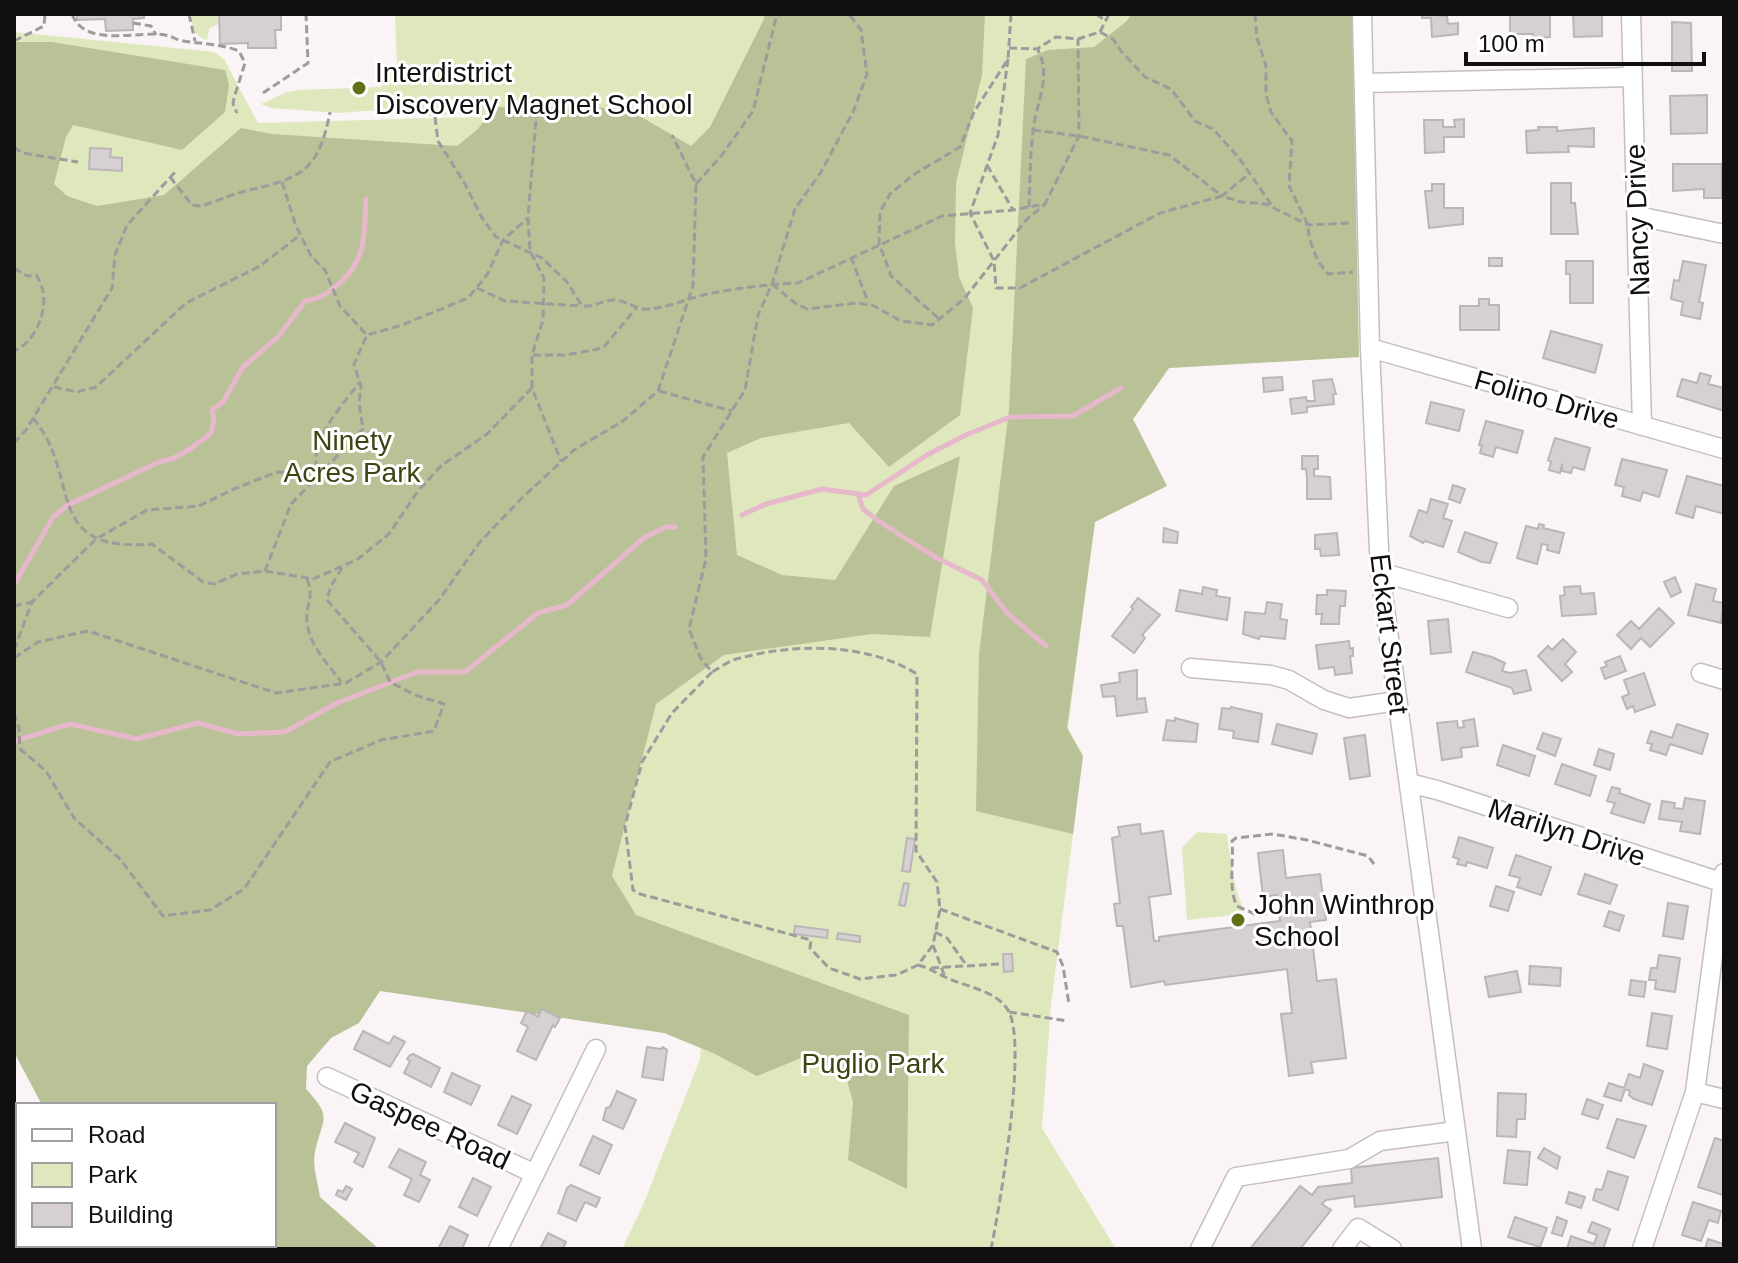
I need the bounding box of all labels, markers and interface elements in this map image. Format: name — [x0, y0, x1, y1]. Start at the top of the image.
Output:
scale bar — [1466, 16, 1704, 66]
text: 100 m — [1478, 30, 1545, 57]
place label: Interdistrict Discovery Magnet School — [375, 57, 692, 120]
marker: Interdistrict Discovery Magnet School — [350, 79, 368, 97]
street label: Nancy Drive — [1619, 143, 1656, 297]
street label: Folino Drive — [1471, 364, 1623, 435]
park label: Ninety Acres Park — [284, 425, 421, 488]
street label: Eckart Street — [1364, 552, 1415, 716]
street label: Marilyn Drive — [1484, 792, 1649, 872]
place label: John Winthrop School — [1254, 889, 1435, 952]
marker: John Winthrop School — [1229, 911, 1247, 929]
park label: Puglio Park — [801, 1048, 946, 1079]
street label: Gaspee Road — [345, 1075, 515, 1176]
legend — [16, 1103, 276, 1247]
text: Road — [88, 1121, 145, 1148]
text: Park — [88, 1161, 138, 1188]
text: Building — [88, 1201, 173, 1228]

